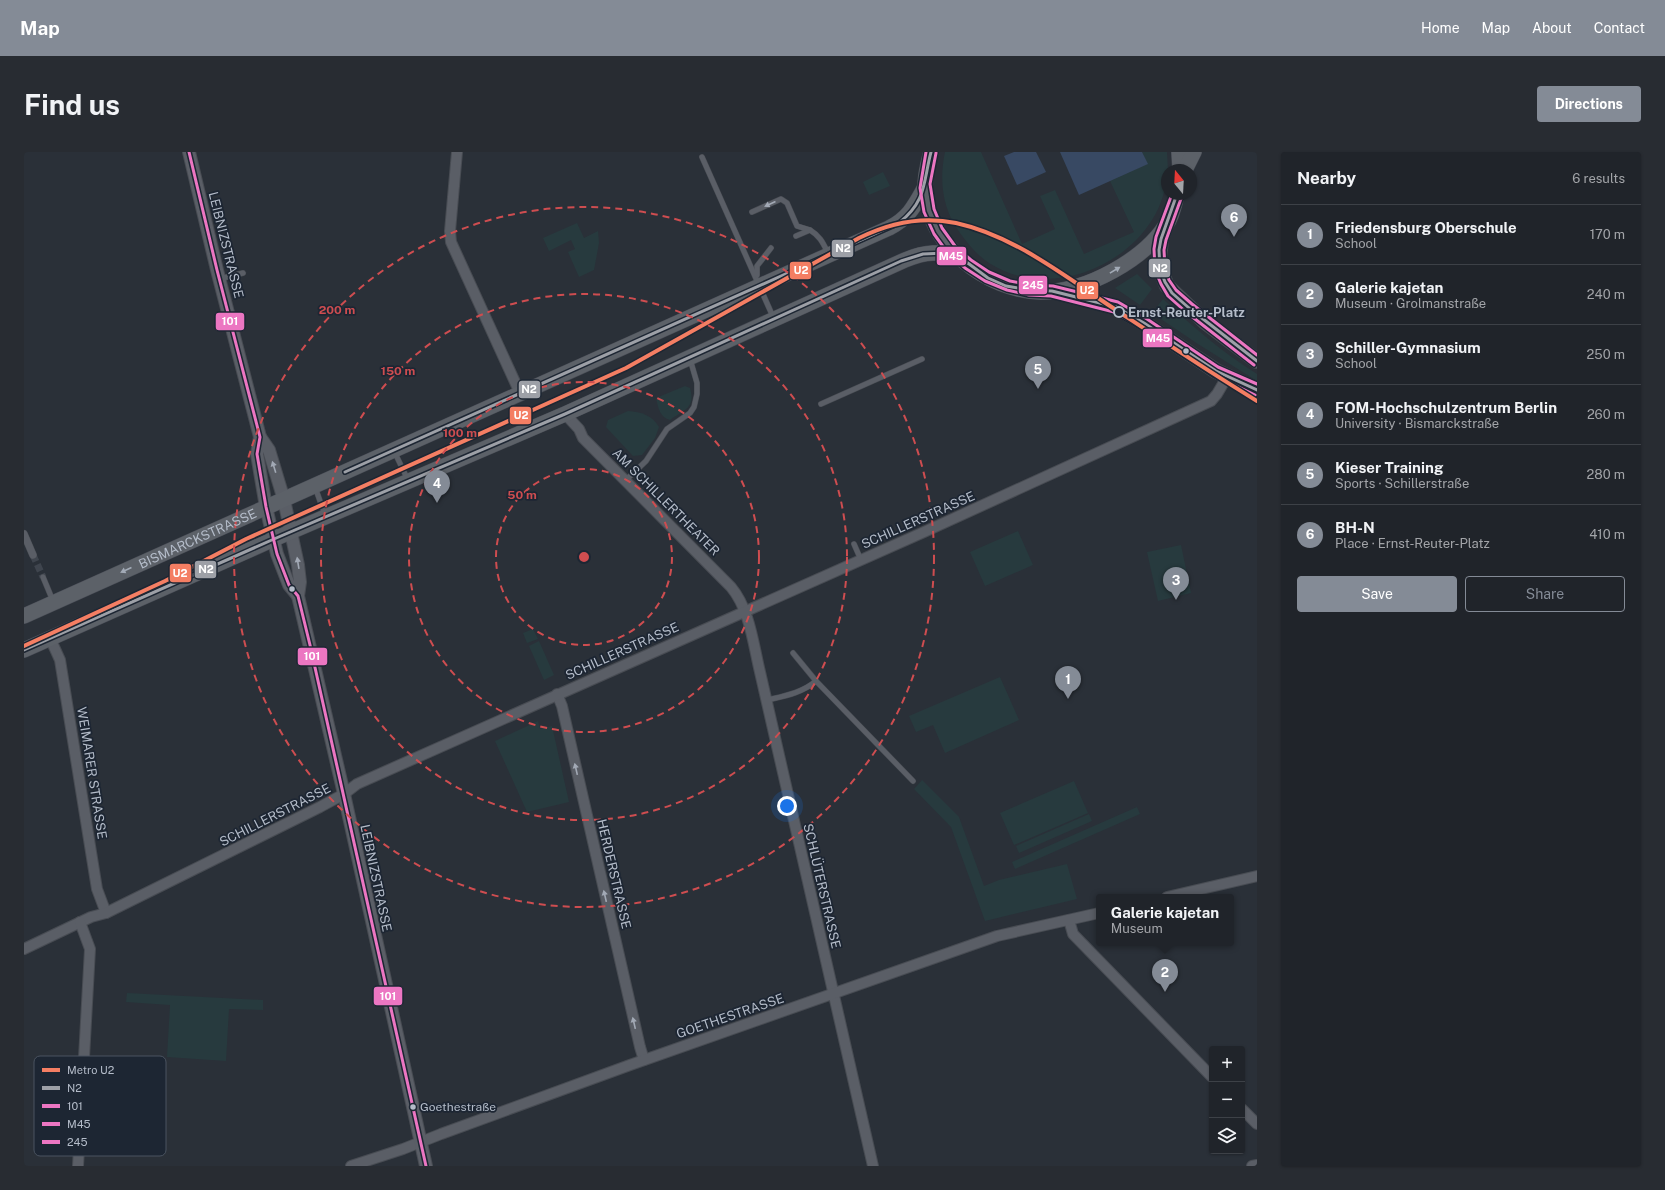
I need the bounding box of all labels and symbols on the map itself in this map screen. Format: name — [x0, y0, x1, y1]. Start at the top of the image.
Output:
north arrow — [1161, 164, 1197, 200]
street label: LEIBNIZSTRASSE — [205, 190, 247, 300]
one-way arrow — [764, 201, 775, 207]
pin: 6 — [1221, 204, 1247, 237]
line badge: N2 — [831, 239, 854, 258]
text: N2 — [835, 242, 851, 254]
line badge: M45 — [936, 246, 967, 266]
text: M45 — [939, 250, 963, 262]
line badge: N2 — [1148, 258, 1171, 278]
line badge: U2 — [789, 261, 812, 280]
text: N2 — [1152, 262, 1168, 274]
text: U2 — [794, 264, 808, 276]
one-way arrow — [1109, 266, 1121, 273]
line badge: 245 — [1018, 275, 1048, 295]
text: 245 — [1022, 279, 1044, 291]
line badge: U2 — [1076, 281, 1099, 300]
text: U2 — [1080, 284, 1094, 296]
text: 200 m — [319, 303, 355, 317]
place label: Ernst-Reuter-Platz — [1128, 305, 1245, 320]
marker: Ernst-Reuter-Platz — [1113, 306, 1125, 318]
line badge: 101 — [215, 312, 245, 331]
text: 101 — [222, 315, 238, 327]
line badge: M45 — [1142, 328, 1173, 348]
text: M45 — [1146, 332, 1170, 344]
unlabelled marker — [1181, 346, 1191, 356]
pin: 5 — [1025, 356, 1051, 389]
text: 150 m — [381, 364, 415, 378]
line badge: N2 — [518, 380, 541, 399]
text: N2 — [521, 383, 537, 395]
line badge: U2 — [509, 406, 532, 425]
text: U2 — [514, 409, 528, 421]
text: 100 m — [443, 426, 477, 440]
street label: AM SCHILLERTHEATER — [609, 445, 723, 559]
one-way arrow — [271, 461, 277, 473]
pin: 4 — [424, 470, 450, 503]
text: 50 m — [507, 488, 537, 502]
street label: SCHILLERSTRASSE — [859, 488, 977, 552]
street label: BISMARCKSTRASSE — [136, 505, 259, 571]
centre of rings — [577, 550, 591, 564]
one-way arrow — [295, 557, 301, 570]
line badge: N2 — [194, 560, 217, 579]
line badge: U2 — [169, 563, 192, 583]
text: N2 — [198, 563, 214, 575]
one-way arrow — [121, 567, 132, 573]
text: U2 — [173, 567, 187, 579]
pin: 3 — [1163, 567, 1189, 600]
unlabelled marker — [287, 584, 297, 594]
street label: SCHILLERSTRASSE — [563, 619, 681, 683]
line badge: 101 — [297, 647, 328, 666]
text: 101 — [304, 650, 320, 662]
pin: 1 — [1055, 666, 1081, 699]
street label: WEIMARER STRASSE — [74, 706, 110, 840]
one-way arrow — [573, 763, 579, 775]
street label: SCHILLERSTRASSE — [217, 781, 333, 849]
your location — [777, 796, 797, 816]
street label: HERDERSTRASSE — [594, 818, 634, 930]
street label: SCHLÜTERSTRASSE — [800, 822, 844, 950]
street label: LEIBNIZSTRASSE — [357, 823, 395, 933]
one-way arrow — [602, 890, 608, 902]
pin: 2 — [1152, 959, 1178, 992]
line badge: 101 — [373, 986, 403, 1006]
text: 101 — [380, 990, 396, 1002]
street label: GOETHESTRASSE — [674, 991, 786, 1041]
one-way arrow — [631, 1017, 637, 1029]
legend — [34, 1056, 166, 1156]
text: Metro U2 — [67, 1064, 115, 1076]
text: N2 — [67, 1082, 82, 1094]
text: 101 — [67, 1100, 83, 1112]
place label: Goethestraße — [420, 1100, 496, 1114]
marker: Goethestraße — [408, 1102, 418, 1112]
text: M45 — [67, 1118, 91, 1130]
text: 245 — [67, 1136, 87, 1148]

